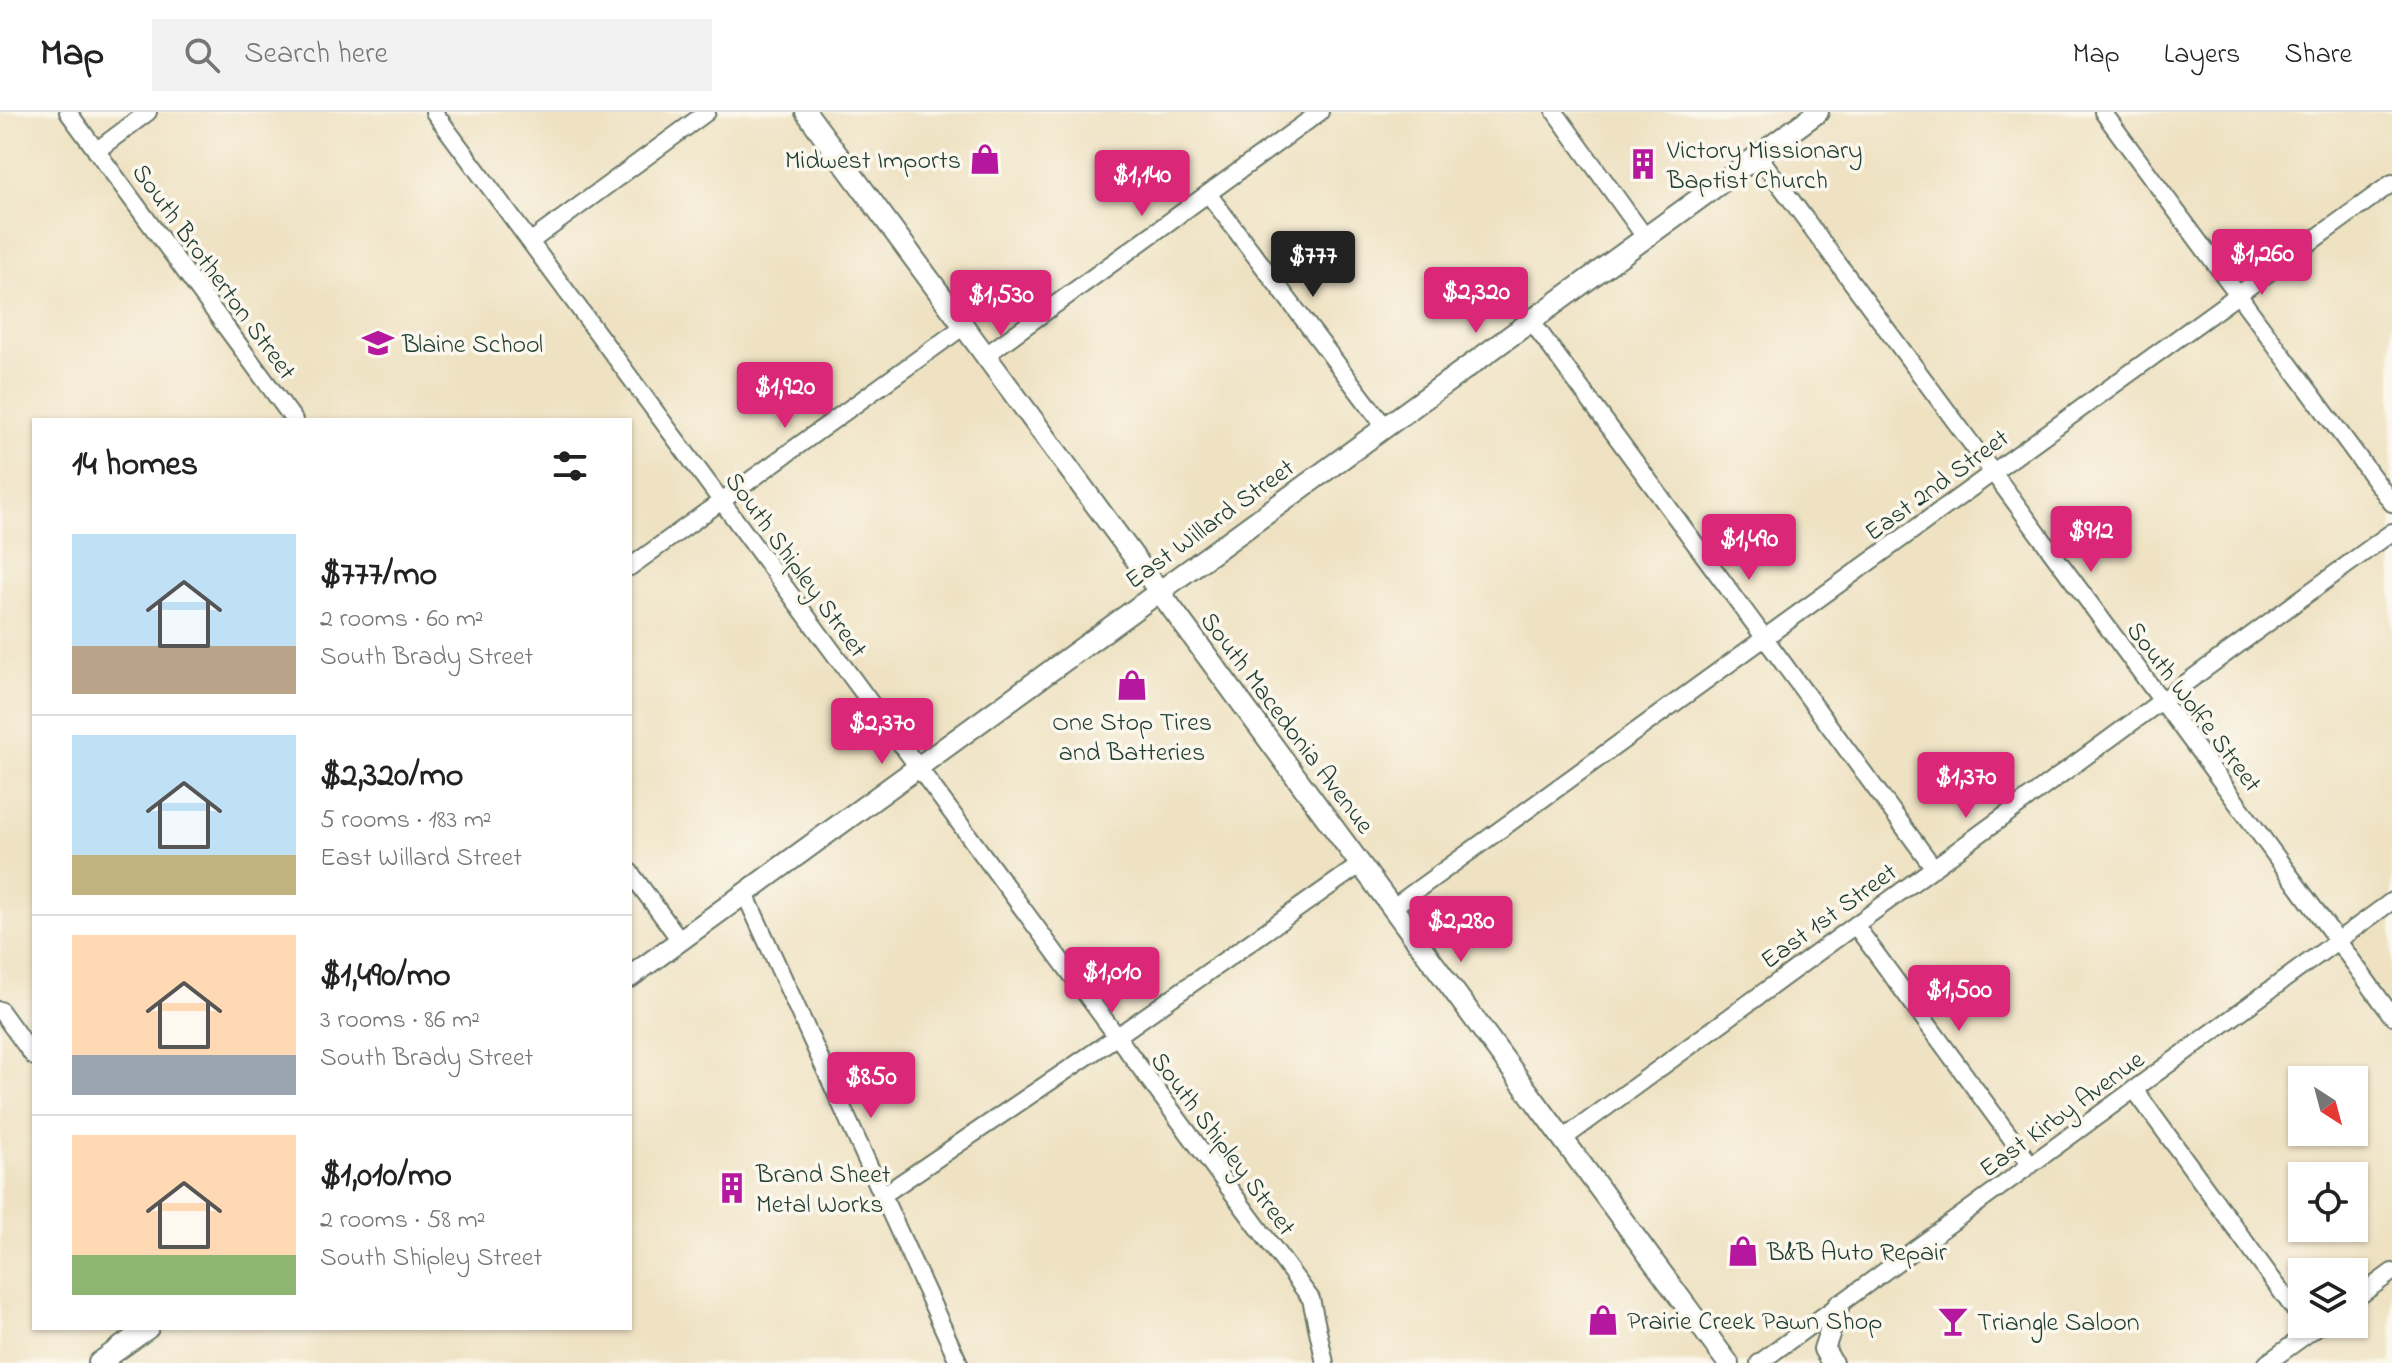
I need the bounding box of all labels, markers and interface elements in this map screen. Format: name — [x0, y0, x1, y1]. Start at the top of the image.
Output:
search box — [152, 19, 712, 91]
text: Map — [40, 27, 104, 83]
icon: search — [180, 33, 224, 77]
text: Search here — [244, 33, 388, 77]
text: Map — [2072, 35, 2120, 76]
text: Layers — [2164, 35, 2240, 76]
text: Share — [2284, 35, 2352, 76]
place label: Victory Missionary Baptist Church — [1666, 133, 1863, 201]
shop icon: Midwest Imports — [968, 142, 1002, 176]
place label: Midwest Imports — [785, 143, 961, 181]
building icon: Victory Missionary Baptist Church — [1626, 147, 1660, 181]
pin: $1,140 — [1077, 150, 1207, 218]
street label: South Brotherton Street — [121, 157, 304, 389]
text: $1,140 — [1113, 157, 1171, 195]
pin: $1,260 — [2197, 229, 2327, 297]
pin: $777 — [1266, 231, 1360, 299]
text: $1,260 — [2230, 236, 2294, 274]
text: $777 — [1289, 238, 1337, 276]
pin: $2,320 — [1411, 267, 1541, 335]
pin: $1,530 — [936, 270, 1066, 338]
text: $2,320 — [1442, 274, 1510, 312]
text: $1,530 — [968, 277, 1034, 315]
school or university icon: Blaine School — [361, 326, 395, 360]
place label: Blaine School — [401, 327, 543, 365]
pin: $1,920 — [720, 362, 850, 430]
text: $1,920 — [755, 369, 815, 407]
street label: East 2nd Street — [1858, 421, 2018, 552]
text: 14 homes — [72, 441, 198, 491]
icon: filters — [548, 444, 592, 488]
street label: East Willard Street — [1118, 451, 1304, 600]
street label: South Shipley Street — [714, 465, 875, 667]
pin: $912 — [2044, 506, 2138, 574]
text: $912 — [2069, 513, 2113, 551]
pin: $1,490 — [1684, 514, 1814, 582]
text: $1,490 — [1720, 521, 1778, 559]
text: $777/mo — [320, 551, 437, 601]
icon: home — [136, 566, 232, 662]
text: 2 rooms · 60 m² — [320, 601, 484, 639]
street label: South Macedonia Avenue — [1189, 605, 1382, 843]
street label: South Wolfe Street — [2116, 614, 2270, 802]
text: South Brady Street — [320, 639, 533, 677]
shop icon: One Stop Tires and Batteries — [1115, 668, 1149, 702]
pin: $2,370 — [817, 698, 947, 766]
text: $2,370 — [849, 705, 915, 743]
place label: One Stop Tires and Batteries — [1052, 705, 1212, 773]
text: $2,320/mo — [320, 752, 464, 802]
pin: $1,370 — [1901, 752, 2031, 820]
text: $1,370 — [1935, 759, 1997, 797]
icon: home — [136, 767, 232, 863]
text: 5 rooms · 183 m² — [320, 802, 492, 840]
text: East Willard Street — [320, 840, 522, 878]
street label: East 1st Street — [1754, 855, 1906, 980]
pin: $2,280 — [1396, 896, 1526, 964]
text: $2,280 — [1427, 903, 1495, 941]
pin: $1,010 — [1047, 947, 1177, 1015]
text: $1,490/mo — [320, 952, 451, 1002]
text: $1,010 — [1082, 954, 1142, 992]
pin: $1,500 — [1894, 965, 2024, 1033]
icon: home — [136, 967, 232, 1063]
text: $1,500 — [1926, 972, 1992, 1010]
text: 3 rooms · 86 m² — [320, 1002, 480, 1040]
text: South Brady Street — [320, 1040, 533, 1078]
street label: East Kirby Avenue — [1972, 1042, 2154, 1188]
street label: South Shipley Street — [1140, 1045, 1304, 1245]
pin: $850 — [824, 1052, 918, 1120]
text: $850 — [845, 1059, 897, 1097]
north arrow — [2288, 1066, 2368, 1146]
map controls — [2288, 1066, 2368, 1338]
text: $1,010/mo — [320, 1152, 452, 1202]
place label: Brand Sheet Metal Works — [755, 1157, 891, 1225]
button: locate — [2288, 1162, 2368, 1242]
icon: home — [136, 1167, 232, 1263]
building icon: Brand Sheet Metal Works — [715, 1171, 749, 1205]
text: 2 rooms · 58 m² — [320, 1202, 486, 1240]
shop icon: B&B Auto Repair — [1726, 1234, 1760, 1268]
place label: B&B Auto Repair — [1766, 1235, 1948, 1273]
text: South Shipley Street — [320, 1240, 542, 1278]
button: layers — [2288, 1258, 2368, 1338]
shop icon: Prairie Creek Pawn Shop — [1586, 1303, 1620, 1337]
place label: Prairie Creek Pawn Shop — [1627, 1304, 1882, 1342]
bar icon: Triangle Saloon — [1936, 1304, 1970, 1338]
place label: Triangle Saloon — [1977, 1305, 2140, 1343]

